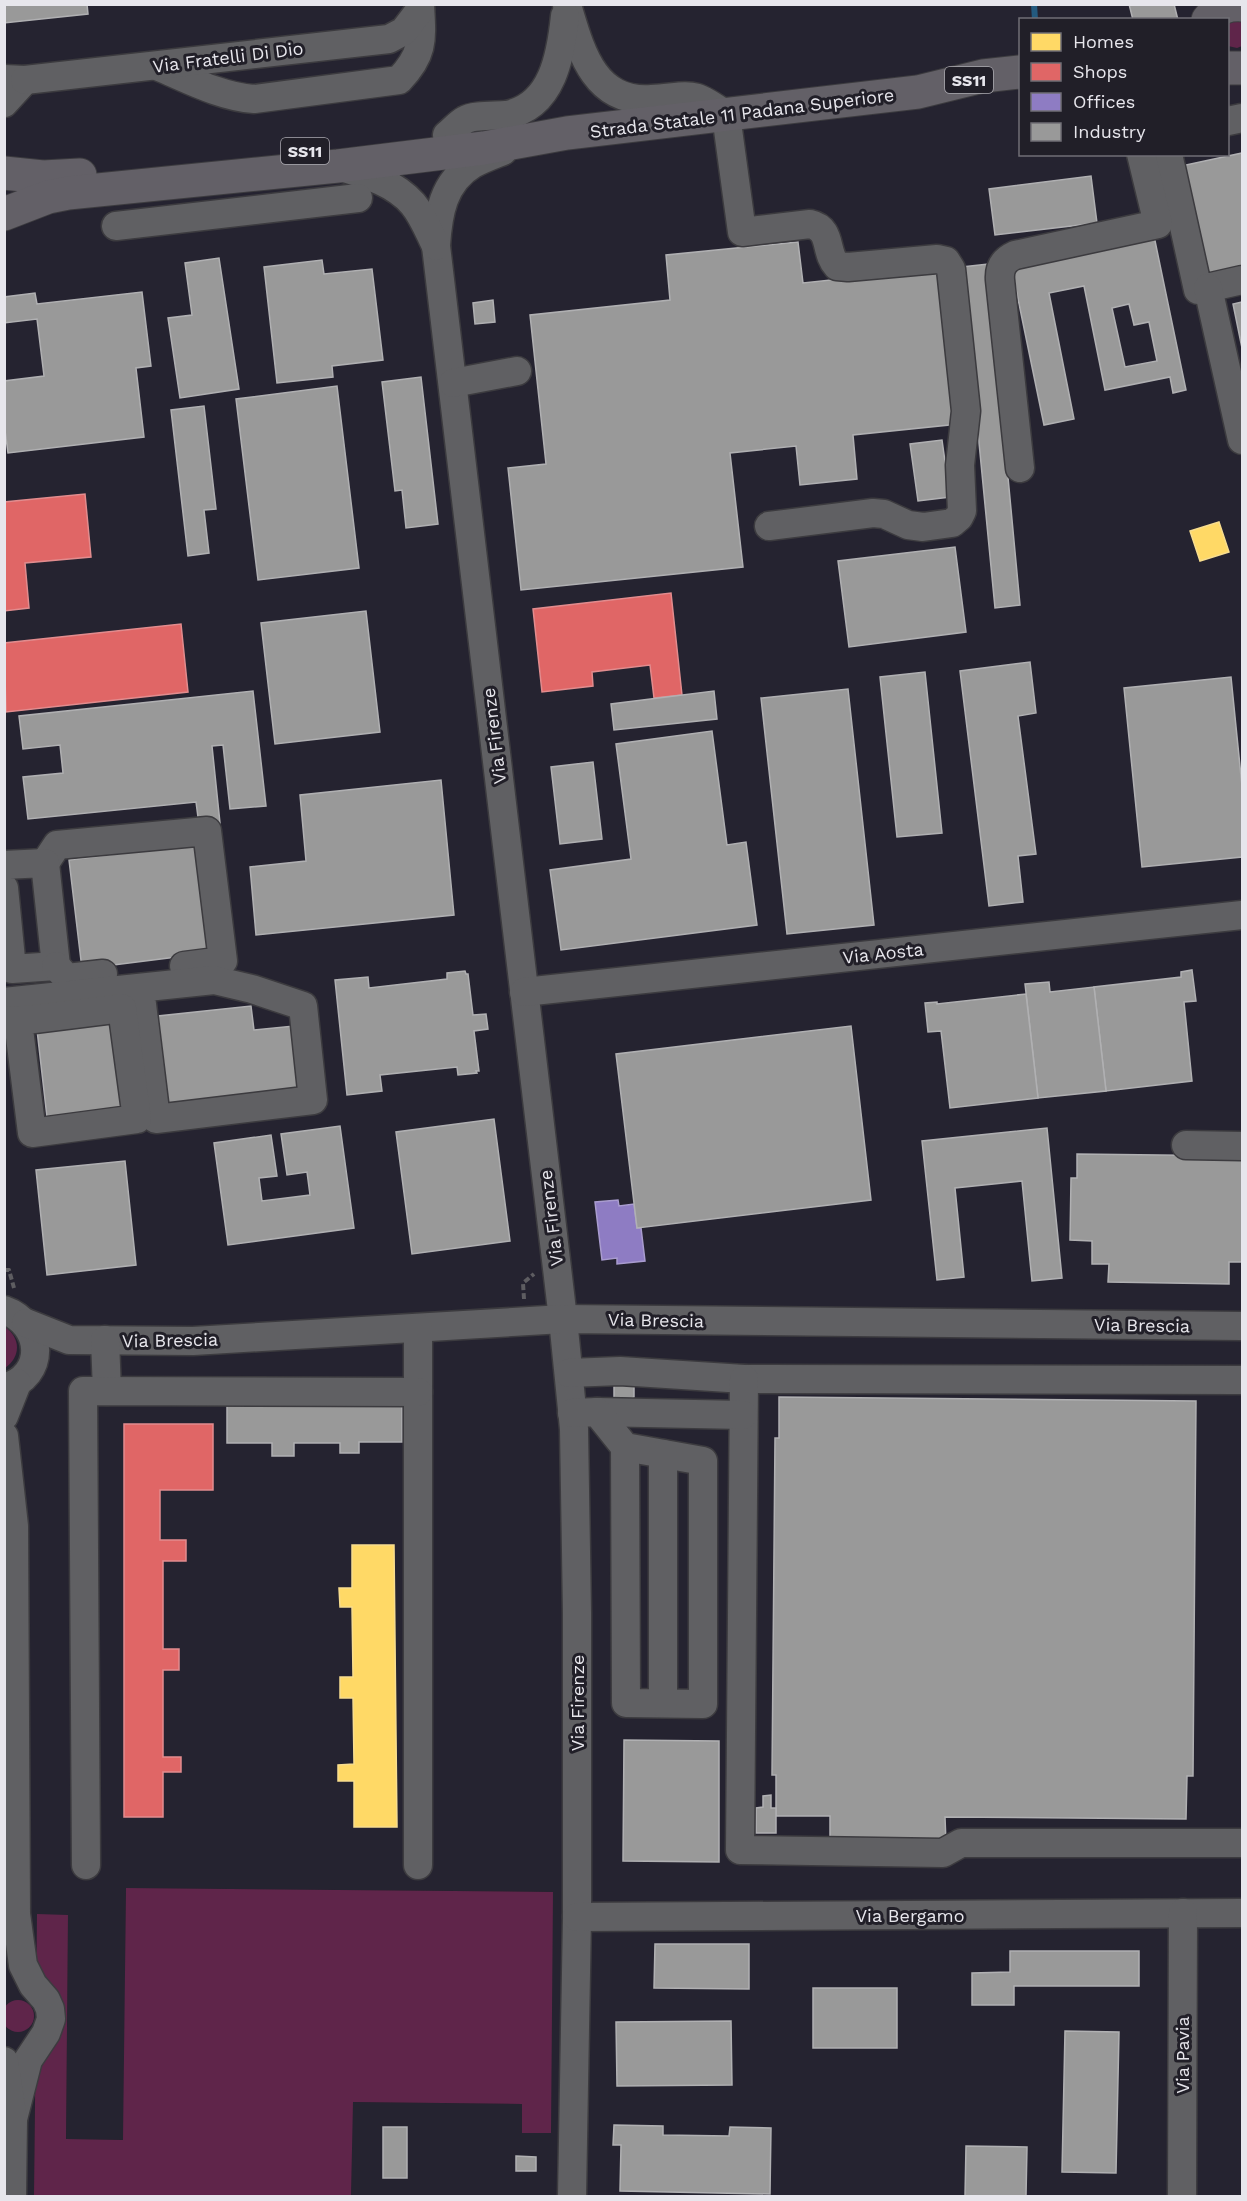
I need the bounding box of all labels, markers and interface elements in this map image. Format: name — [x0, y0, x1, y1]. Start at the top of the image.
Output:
legend — [1019, 18, 1229, 156]
text: Homes — [1073, 31, 1134, 52]
street label: Via Fratelli Di Dio — [151, 37, 305, 77]
text: Shops — [1073, 61, 1127, 82]
road number: SS11 — [945, 67, 993, 93]
street label: Strada Statale 11 Padana Superiore — [589, 84, 895, 142]
text: Offices — [1073, 91, 1135, 112]
text: Industry — [1073, 121, 1146, 142]
road number: SS11 — [281, 138, 329, 164]
street label: Via Firenze — [478, 687, 510, 785]
street label: Via Aosta — [841, 938, 925, 968]
street label: Via Firenze — [535, 1169, 567, 1267]
street label: Via Brescia — [608, 1309, 704, 1331]
street label: Via Brescia — [1094, 1314, 1190, 1336]
street label: Via Brescia — [122, 1329, 218, 1351]
street label: Via Firenze — [567, 1655, 588, 1751]
street label: Via Bergamo — [855, 1905, 965, 1926]
street label: Via Pavia — [1172, 2016, 1193, 2094]

